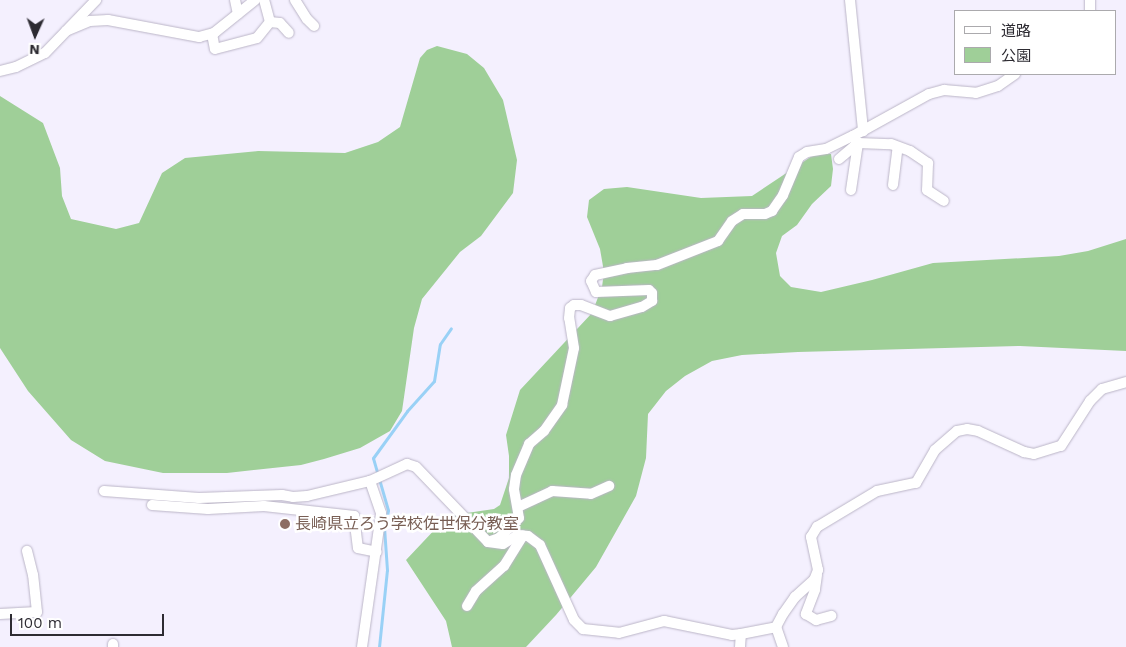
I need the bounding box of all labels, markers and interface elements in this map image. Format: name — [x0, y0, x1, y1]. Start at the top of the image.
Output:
north arrow — [10, 10, 60, 60]
legend — [954, 10, 1116, 75]
text: 道路 — [1001, 22, 1031, 40]
text: N — [29, 42, 40, 58]
text: 公園 — [1001, 47, 1031, 65]
place label: 長崎県立ろう学校佐世保分教室 — [295, 514, 519, 534]
marker: 長崎県立ろう学校佐世保分教室 — [279, 518, 291, 530]
scale bar — [12, 604, 166, 636]
text: 100 m — [18, 614, 62, 632]

